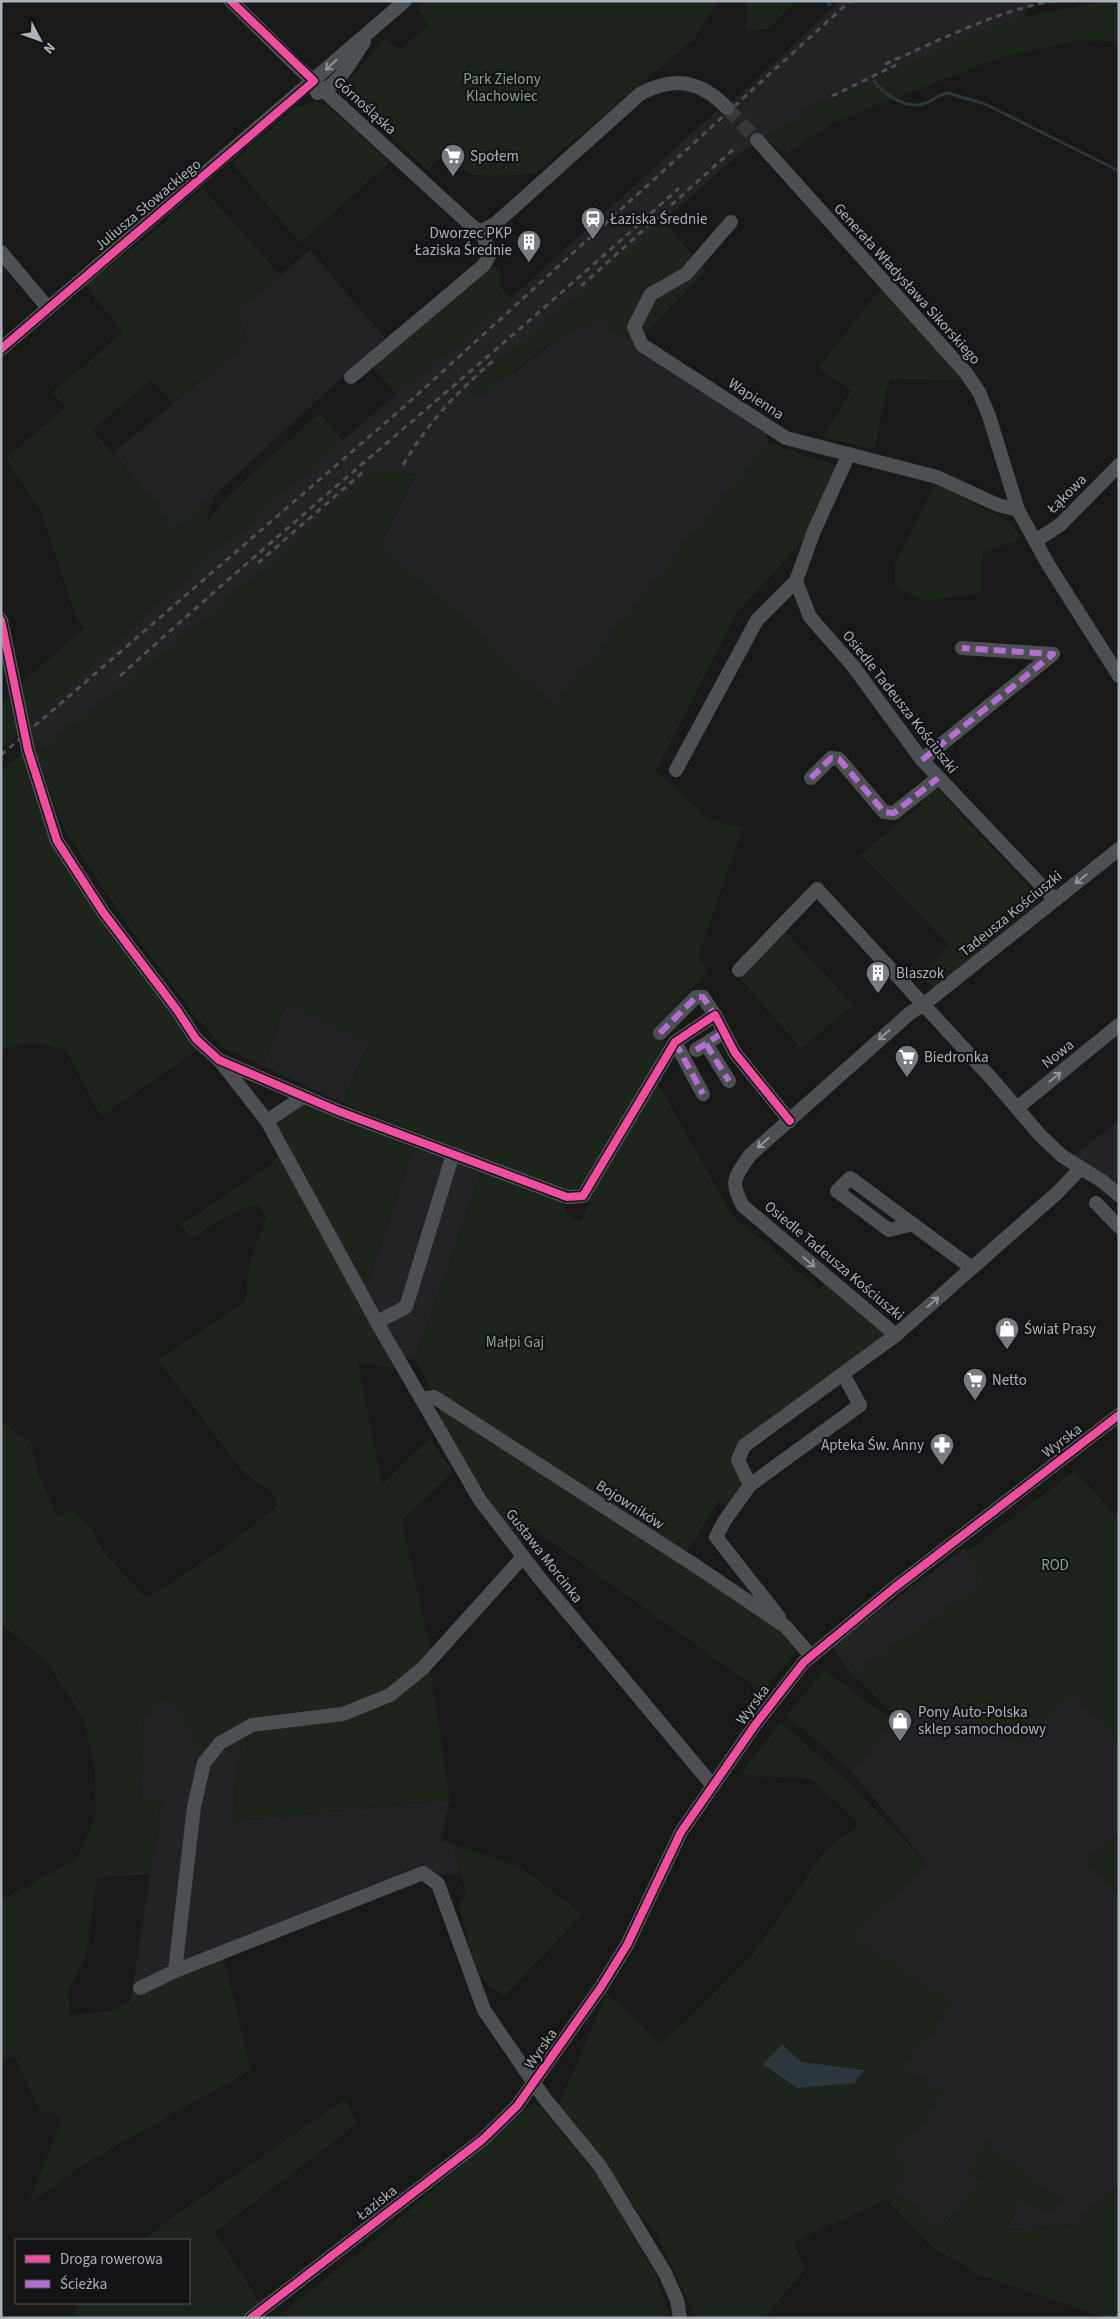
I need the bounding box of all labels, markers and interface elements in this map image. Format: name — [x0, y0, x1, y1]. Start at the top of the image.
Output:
north arrow — [15, 15, 65, 65]
text: N — [38, 38, 60, 58]
one-way arrow — [325, 59, 338, 71]
park label: Park Zielony Klachowiec — [463, 69, 541, 107]
street label: Górnośląska — [329, 72, 401, 140]
supermarket icon: Społem — [440, 143, 466, 177]
place label: Społem — [470, 146, 519, 167]
street label: Juliusza Słowackiego — [90, 154, 206, 256]
street label: Generała Władysława Sikorskiego — [829, 199, 985, 369]
station icon: Łaziska Średnie — [580, 206, 606, 240]
place label: Łaziska Średnie — [609, 209, 707, 230]
place label: Dworzec PKP Łaziska Średnie — [414, 223, 512, 261]
building icon: Dworzec PKP Łaziska Średnie — [516, 229, 542, 263]
street label: Wapienna — [724, 373, 788, 425]
street label: Łąkowa — [1042, 469, 1092, 519]
street label: Osiedle Tadeusza Kościuszki — [837, 626, 963, 778]
street label: Tadeusza Kościuszki — [955, 866, 1067, 962]
one-way arrow — [1074, 874, 1087, 885]
building icon: Blaszok — [865, 960, 891, 994]
place label: Blaszok — [896, 963, 945, 984]
one-way arrow — [878, 1029, 891, 1041]
street label: Nowa — [1037, 1035, 1079, 1073]
supermarket icon: Biedronka — [894, 1044, 920, 1078]
place label: Biedronka — [924, 1047, 989, 1068]
one-way arrow — [1048, 1072, 1061, 1083]
one-way arrow — [757, 1138, 770, 1149]
street label: Osiedle Tadeusza Kościuszki — [760, 1196, 908, 1326]
one-way arrow — [803, 1256, 816, 1268]
one-way arrow — [927, 1297, 940, 1308]
shop icon: Świat Prasy — [994, 1316, 1020, 1350]
place label: Świat Prasy — [1024, 1319, 1096, 1340]
park label: Małpi Gaj — [486, 1332, 544, 1353]
supermarket icon: Netto — [962, 1367, 988, 1401]
place label: Netto — [992, 1370, 1027, 1391]
street label: Wyrska — [1038, 1419, 1086, 1463]
pharmacy icon: Apteka Św. Anny — [929, 1432, 955, 1466]
place label: Apteka Św. Anny — [821, 1435, 924, 1456]
street label: Bojowników — [592, 1475, 668, 1535]
street label: Gustawa Morcinka — [500, 1504, 588, 1608]
park label: ROD — [1041, 1555, 1069, 1576]
street label: Wyrska — [731, 1681, 775, 1729]
place label: Pony Auto-Polska sklep samochodowy — [918, 1702, 1046, 1740]
shop icon: Pony Auto-Polska sklep samochodowy — [887, 1708, 913, 1742]
street label: Wyrska — [519, 2025, 563, 2073]
street label: Łaziska — [352, 2180, 402, 2226]
legend — [15, 2239, 190, 2304]
text: Droga rowerowa — [60, 2249, 163, 2270]
text: Ścieżka — [60, 2274, 107, 2295]

